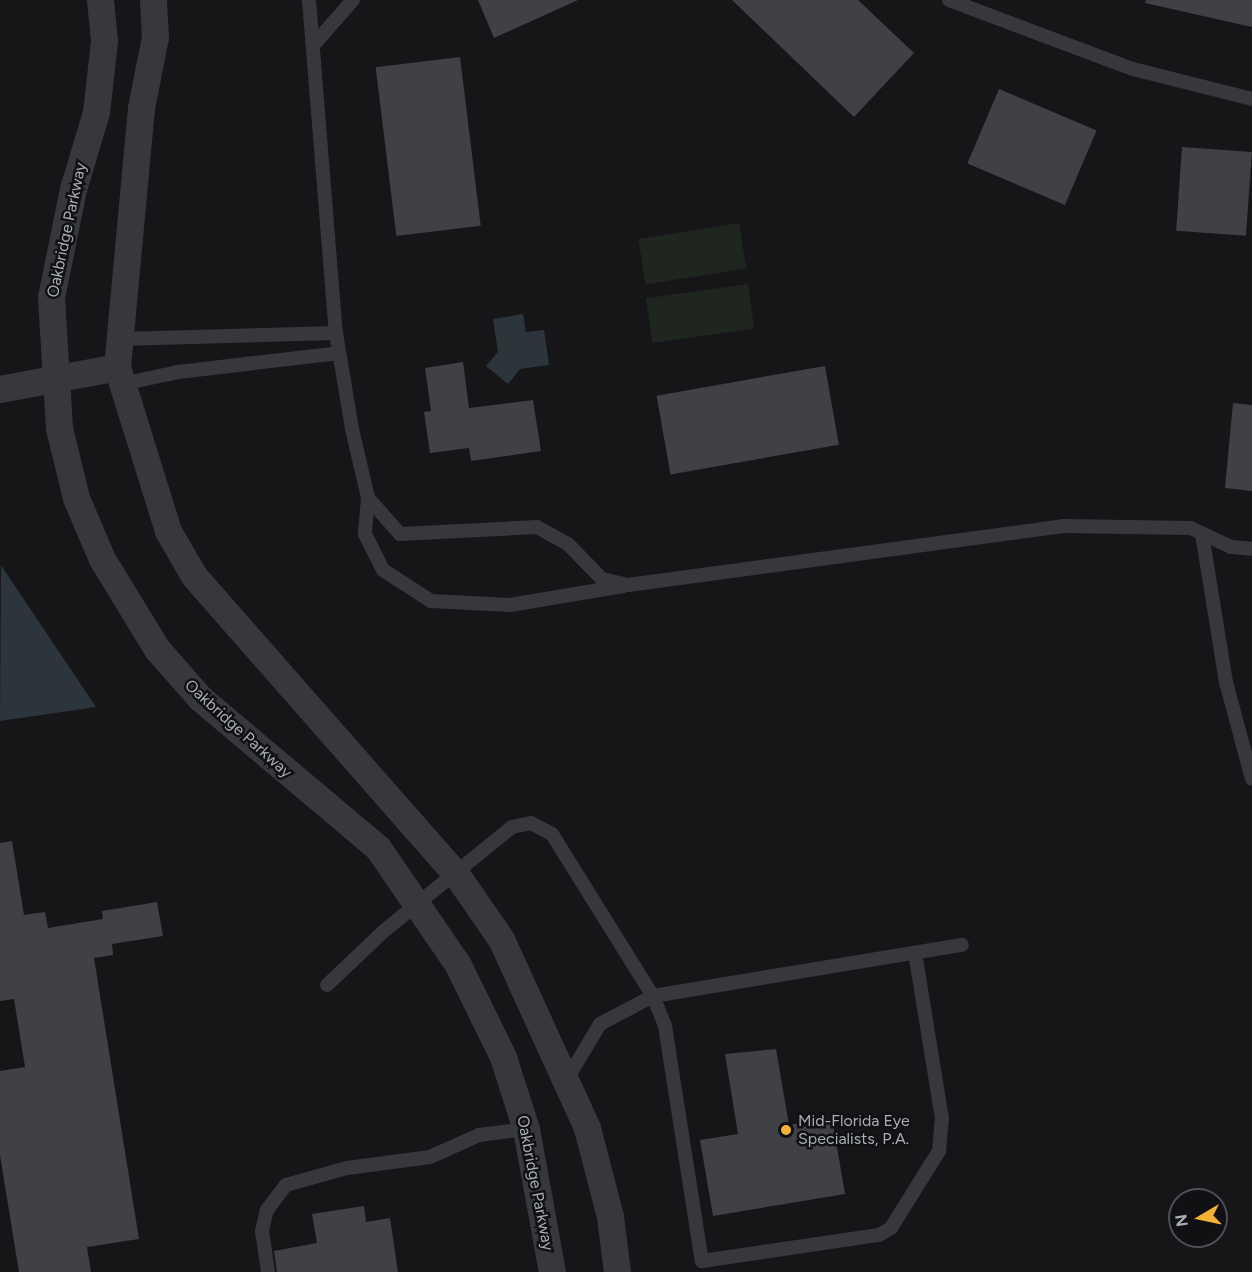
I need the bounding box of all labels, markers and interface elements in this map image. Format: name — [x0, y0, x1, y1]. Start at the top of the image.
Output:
street label: Oakbridge Parkway — [43, 161, 91, 299]
street label: Oakbridge Parkway — [180, 676, 296, 782]
place label: Mid-Florida Eye Specialists, P.A. — [798, 1111, 910, 1149]
street label: Oakbridge Parkway — [512, 1114, 558, 1252]
marker: Mid-Florida Eye Specialists, P.A. — [779, 1123, 793, 1137]
north arrow — [1168, 1188, 1228, 1248]
text: N — [1171, 1213, 1192, 1228]

